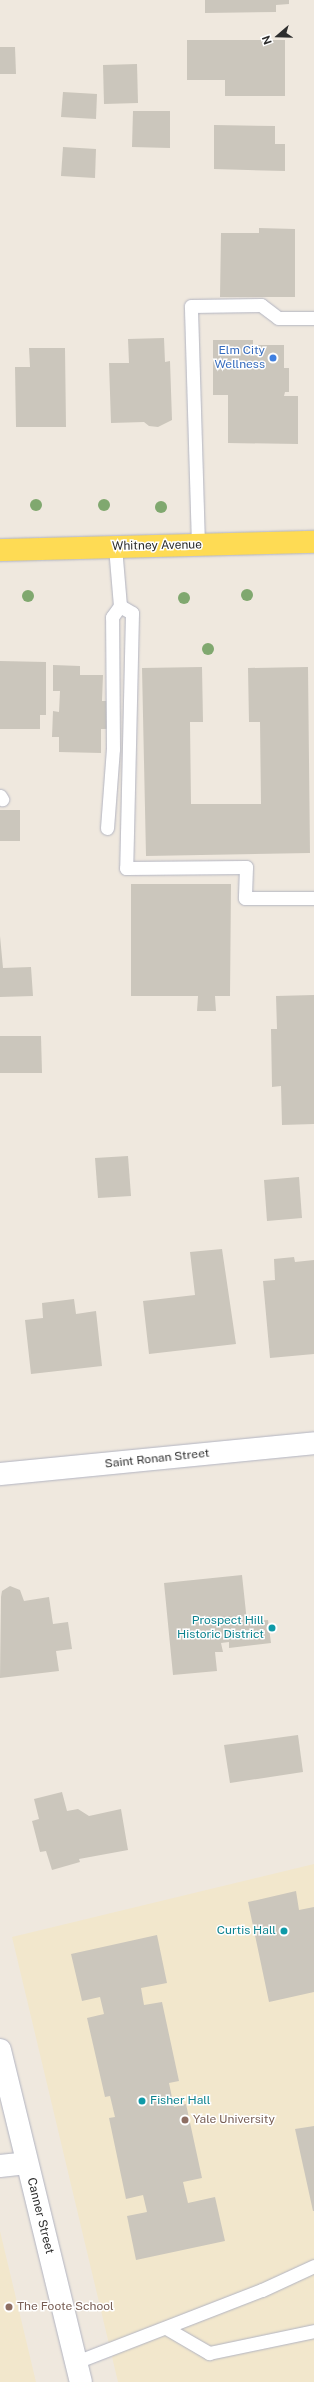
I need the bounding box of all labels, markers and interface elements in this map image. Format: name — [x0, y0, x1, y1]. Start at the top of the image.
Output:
north arrow — [258, 16, 298, 56]
text: N — [260, 34, 274, 46]
place label: Elm City Wellness — [214, 344, 265, 372]
marker: Elm City Wellness — [268, 353, 278, 363]
street label: Whitney Avenue — [112, 538, 202, 554]
street label: Saint Ronan Street — [104, 1446, 210, 1472]
place label: Prospect Hill Historic District — [177, 1614, 264, 1642]
marker: Prospect Hill Historic District — [267, 1623, 277, 1633]
place label: Curtis Hall — [217, 1924, 276, 1938]
marker: Curtis Hall — [279, 1926, 289, 1936]
place label: Fisher Hall — [150, 2094, 210, 2108]
marker: Fisher Hall — [137, 2096, 147, 2106]
place label: Yale University — [193, 2113, 275, 2127]
marker: Yale University — [180, 2115, 190, 2125]
street label: Canner Street — [24, 2176, 56, 2256]
place label: The Foote School — [17, 2300, 114, 2314]
marker: The Foote School — [4, 2302, 14, 2312]

